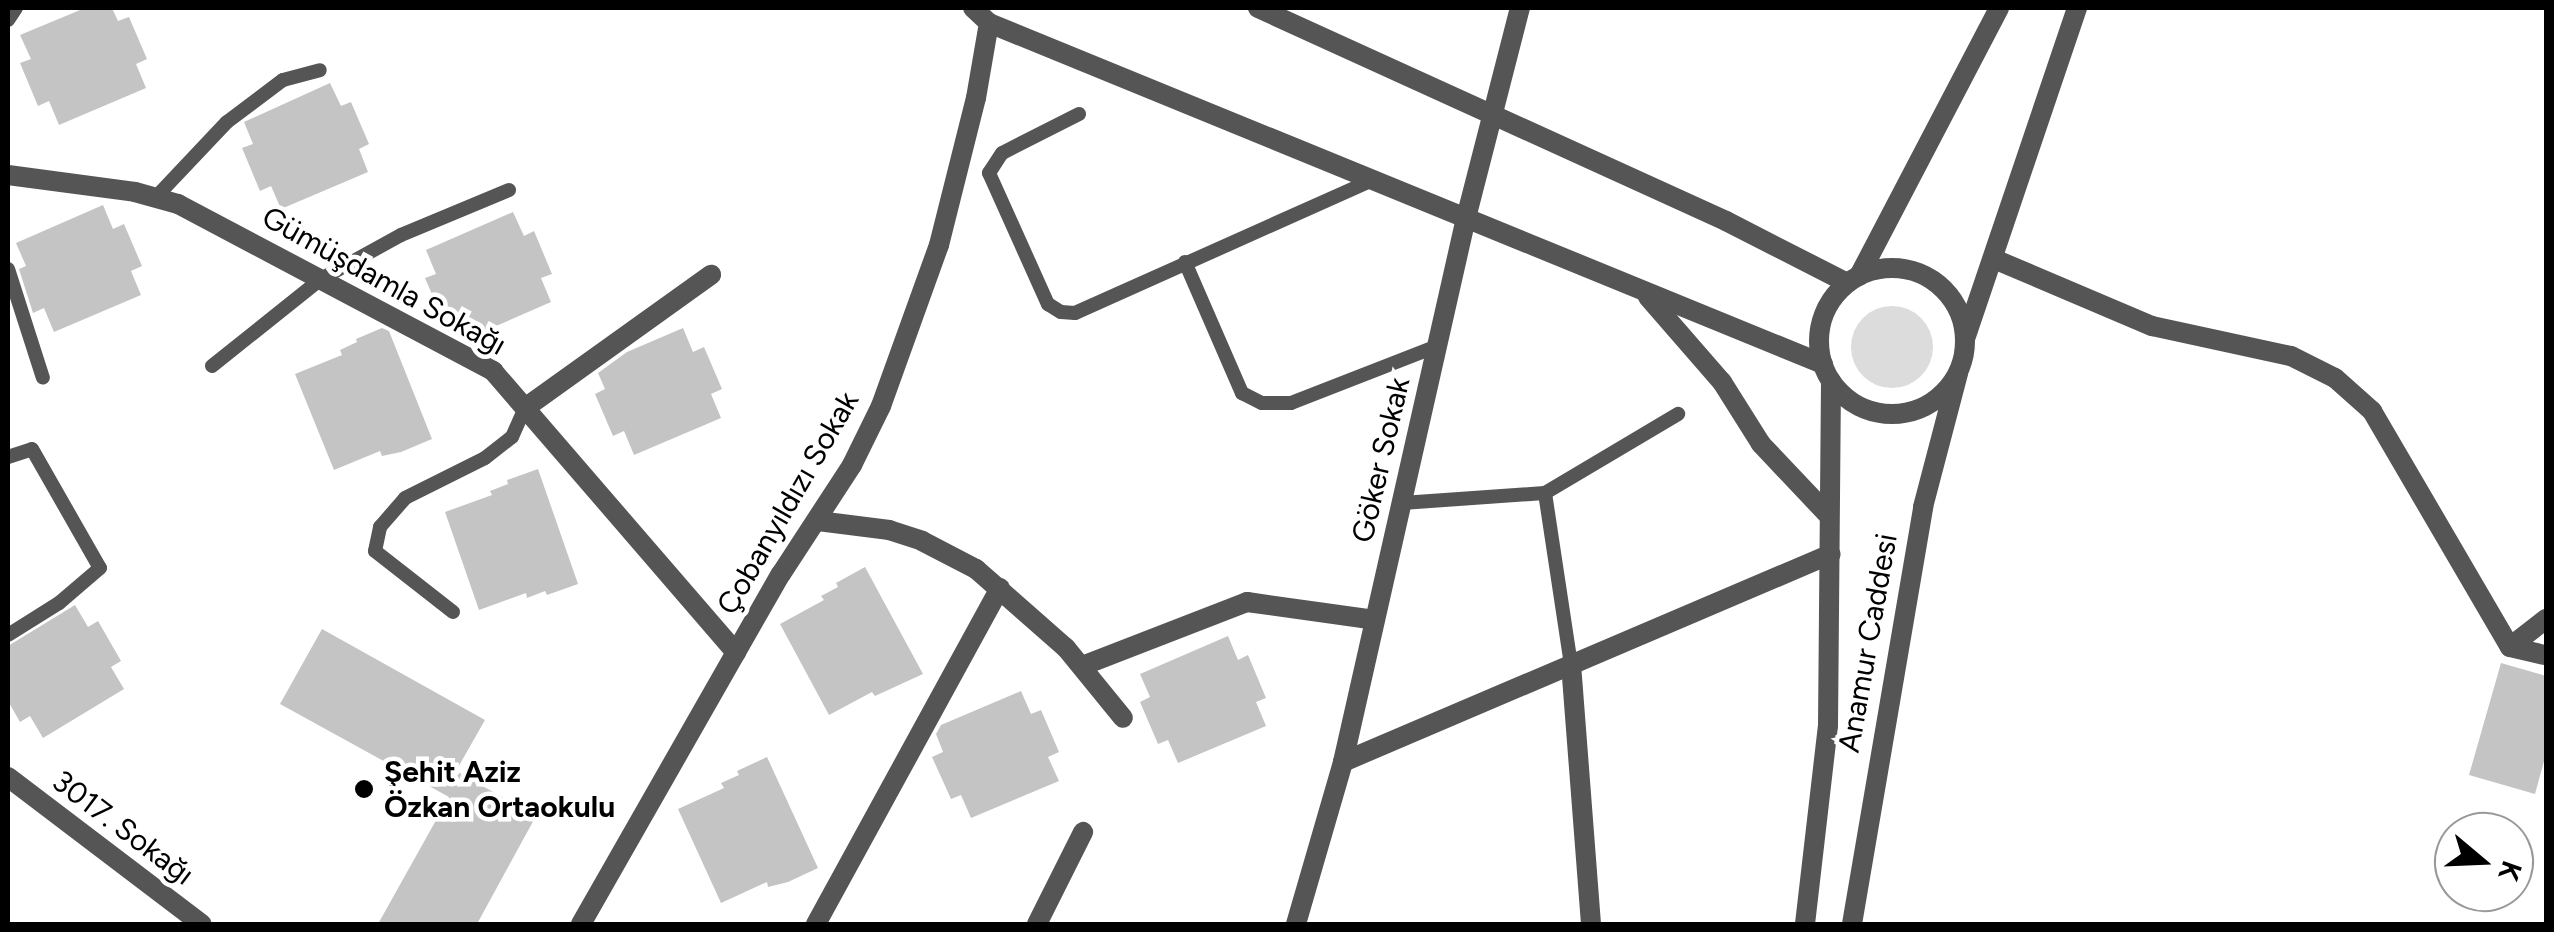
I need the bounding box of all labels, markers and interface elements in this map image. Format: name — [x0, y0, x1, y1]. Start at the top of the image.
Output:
street label: Gümüşdamla Sokağı — [256, 199, 512, 363]
street label: Göker Sokak — [1345, 374, 1417, 546]
street label: Çobanyıldızı Sokak — [710, 385, 866, 621]
street label: Anamur Caddesi — [1831, 531, 1905, 755]
place label: Şehit Aziz Özkan Ortaokulu — [384, 754, 615, 824]
street label: 3017. Sokağı — [45, 763, 201, 893]
marker: Şehit Aziz Özkan Ortaokulu — [353, 778, 375, 800]
north arrow — [2434, 812, 2534, 912]
text: K — [2491, 857, 2530, 885]

